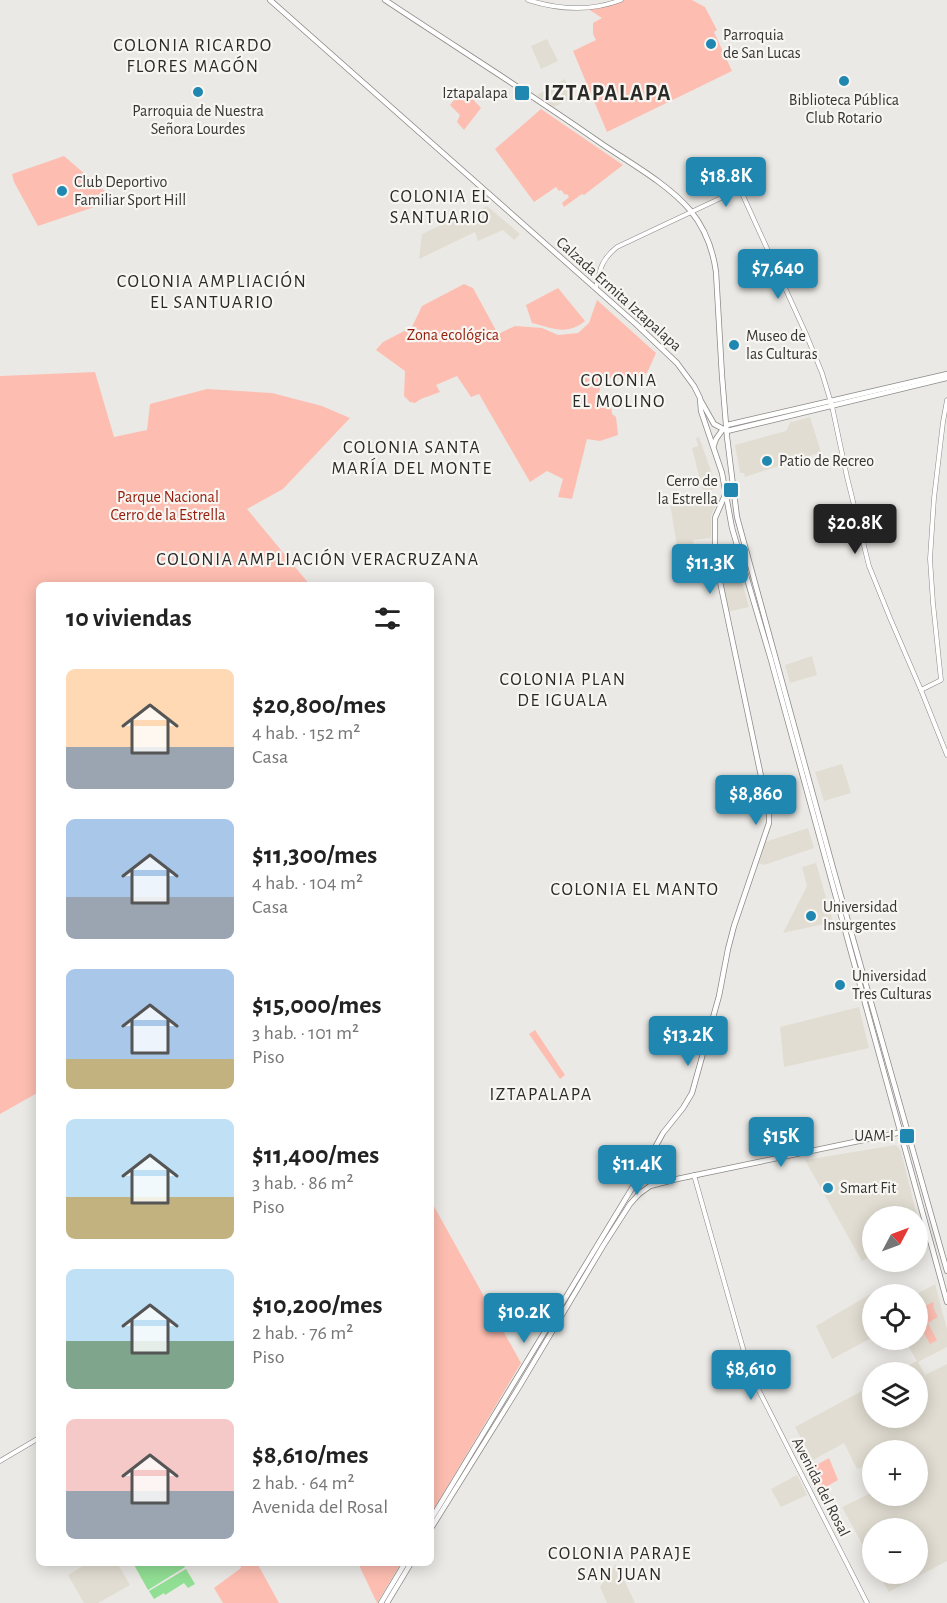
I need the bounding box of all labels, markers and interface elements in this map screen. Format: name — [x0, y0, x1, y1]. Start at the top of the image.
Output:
place label: Parroquia de San Lucas — [723, 27, 801, 61]
district label: COLONIA RICARDO FLORES MAGÓN — [113, 37, 273, 76]
marker: Parroquia de San Lucas — [704, 37, 718, 51]
marker: Biblioteca Pública Club Rotario — [837, 74, 851, 88]
district label: IZTAPALAPA — [544, 82, 672, 104]
marker: Iztapalapa — [513, 84, 531, 102]
marker: Parroquia de Nuestra Señora Lourdes — [191, 85, 205, 99]
place label: Iztapalapa — [442, 85, 508, 101]
place label: Biblioteca Pública Club Rotario — [789, 92, 899, 126]
place label: Parroquia de Nuestra Señora Lourdes — [132, 103, 264, 137]
pin: $18.8K — [677, 157, 775, 208]
text: $18.8K — [700, 166, 752, 186]
place label: Club Deportivo Familiar Sport Hill — [74, 174, 186, 208]
marker: Club Deportivo Familiar Sport Hill — [55, 184, 69, 198]
district label: COLONIA EL SANTUARIO — [390, 188, 490, 227]
street label: Calzada Ermita Iztapalapa — [553, 234, 685, 354]
pin: $7,640 — [729, 249, 827, 300]
text: $7,640 — [752, 258, 804, 278]
district label: COLONIA AMPLIACIÓN EL SANTUARIO — [117, 270, 307, 312]
park label: Zona ecológica — [407, 327, 499, 343]
place label: Museo de las Culturas — [746, 328, 818, 362]
marker: Museo de las Culturas — [727, 338, 741, 352]
district label: COLONIA EL MOLINO — [572, 372, 666, 411]
district label: COLONIA SANTA MARÍA DEL MONTE — [331, 439, 493, 478]
place label: Patio de Recreo — [779, 453, 874, 469]
marker: Patio de Recreo — [760, 454, 774, 468]
place label: Cerro de la Estrella — [657, 473, 718, 507]
marker: Cerro de la Estrella — [722, 481, 740, 499]
park label: Parque Nacional Cerro de la Estrella — [110, 489, 226, 523]
pin: $20.8K — [806, 504, 904, 555]
text: $20.8K — [828, 513, 882, 533]
pin: $11.3K — [661, 544, 759, 595]
district label: COLONIA AMPLIACIÓN VERACRUZANA — [156, 548, 480, 569]
text: $11.3K — [686, 553, 734, 573]
icon: filters — [371, 602, 404, 635]
text: 10 viviendas — [66, 605, 192, 631]
district label: COLONIA PLAN DE IGUALA — [499, 671, 627, 710]
text: $20,800/mes — [252, 692, 386, 718]
icon: home — [114, 693, 186, 765]
text: 4 hab. · 152 m² — [252, 723, 360, 743]
text: Casa — [252, 747, 288, 767]
pin: $8,860 — [707, 775, 805, 826]
text: $8,860 — [729, 784, 783, 804]
text: $11,300/mes — [252, 842, 377, 868]
icon: home — [114, 843, 186, 915]
text: 4 hab. · 104 m² — [252, 873, 363, 893]
district label: COLONIA EL MANTO — [551, 881, 719, 899]
text: Casa — [252, 897, 288, 917]
place label: Universidad Insurgentes — [823, 899, 898, 933]
marker: Universidad Insurgentes — [804, 909, 818, 923]
place label: Universidad Tres Culturas — [852, 968, 932, 1002]
marker: Universidad Tres Culturas — [833, 978, 847, 992]
text: $15,000/mes — [252, 992, 382, 1018]
icon: home — [114, 993, 186, 1065]
pin: $13.2K — [639, 1016, 737, 1067]
text: 3 hab. · 101 m² — [252, 1023, 359, 1043]
text: $13.2K — [663, 1025, 713, 1045]
text: Piso — [252, 1047, 284, 1067]
district label: IZTAPALAPA — [489, 1086, 593, 1104]
pin: $15K — [745, 1117, 817, 1168]
text: $15K — [763, 1126, 799, 1146]
marker: UAM-I — [898, 1127, 916, 1145]
place label: UAM-I — [854, 1128, 894, 1144]
text: $11,400/mes — [252, 1142, 379, 1168]
icon: home — [114, 1143, 186, 1215]
pin: $11.4K — [588, 1145, 686, 1196]
text: $11.4K — [612, 1154, 662, 1174]
text: 3 hab. · 86 m² — [252, 1173, 353, 1193]
place label: Smart Fit — [840, 1180, 896, 1196]
marker: Smart Fit — [821, 1181, 835, 1195]
text: Piso — [252, 1197, 284, 1217]
north arrow — [862, 1206, 928, 1272]
map controls — [862, 1206, 928, 1584]
button: locate — [862, 1284, 928, 1350]
text: $10,200/mes — [252, 1292, 383, 1318]
icon: home — [114, 1293, 186, 1365]
pin: $10.2K — [475, 1293, 573, 1344]
text: $10.2K — [498, 1302, 550, 1322]
text: 2 hab. · 76 m² — [252, 1323, 353, 1343]
text: Piso — [252, 1347, 284, 1367]
pin: $8,610 — [702, 1350, 800, 1401]
text: $8,610 — [726, 1359, 776, 1379]
button: layers — [862, 1362, 928, 1428]
street label: Avenida del Rosal — [789, 1435, 853, 1539]
button: + — [862, 1440, 928, 1506]
text: $8,610/mes — [252, 1442, 369, 1468]
icon: home — [114, 1443, 186, 1515]
text: 2 hab. · 64 m² — [252, 1473, 354, 1493]
text: Avenida del Rosal — [252, 1497, 388, 1517]
button: − — [862, 1518, 928, 1584]
district label: COLONIA PARAJE SAN JUAN — [548, 1545, 692, 1584]

